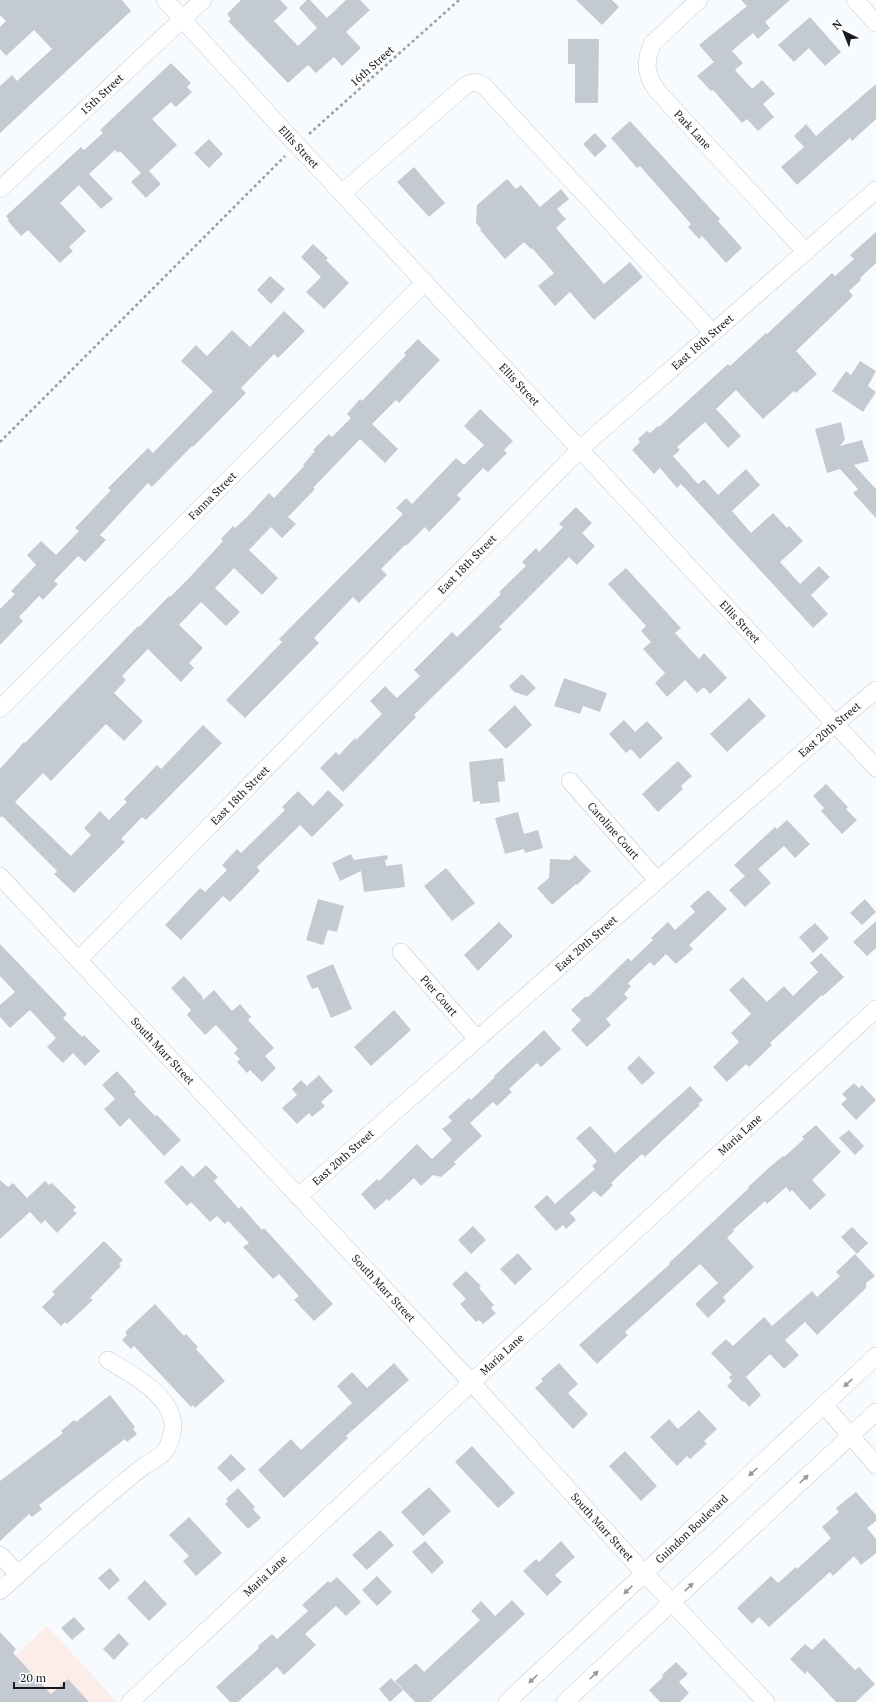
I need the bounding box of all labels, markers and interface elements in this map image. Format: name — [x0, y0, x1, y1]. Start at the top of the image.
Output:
north arrow — [824, 12, 864, 52]
text: N — [829, 16, 845, 33]
street label: 16th Street — [347, 43, 397, 89]
street label: 15th Street — [77, 71, 126, 118]
street label: Park Lane — [671, 107, 715, 153]
street label: Ellis Street — [276, 123, 322, 171]
street label: East 18th Street — [668, 311, 736, 373]
street label: Ellis Street — [496, 360, 543, 409]
street label: Fanna Street — [185, 469, 239, 523]
street label: East 18th Street — [435, 531, 499, 597]
street label: Ellis Street — [717, 598, 763, 646]
street label: East 20th Street — [795, 699, 864, 760]
street label: East 18th Street — [208, 763, 272, 828]
street label: Caroline Court — [585, 799, 643, 862]
street label: East 20th Street — [552, 912, 620, 974]
street label: Pier Court — [417, 972, 461, 1019]
street label: South Marr Street — [128, 1014, 198, 1088]
street label: Maria Lane — [715, 1111, 765, 1158]
street label: East 20th Street — [309, 1126, 377, 1188]
street label: South Marr Street — [349, 1251, 418, 1325]
street label: Maria Lane — [477, 1330, 527, 1378]
one-way arrow — [843, 1378, 852, 1387]
one-way arrow — [748, 1467, 758, 1477]
one-way arrow — [799, 1474, 809, 1484]
street label: South Marr Street — [568, 1490, 637, 1564]
street label: Guindon Boulevard — [652, 1492, 731, 1566]
street label: Maria Lane — [240, 1552, 290, 1599]
one-way arrow — [684, 1582, 694, 1592]
one-way arrow — [623, 1585, 632, 1594]
scale bar — [14, 1664, 64, 1690]
text: 20 m — [20, 1670, 47, 1685]
one-way arrow — [588, 1671, 599, 1680]
one-way arrow — [527, 1674, 538, 1683]

